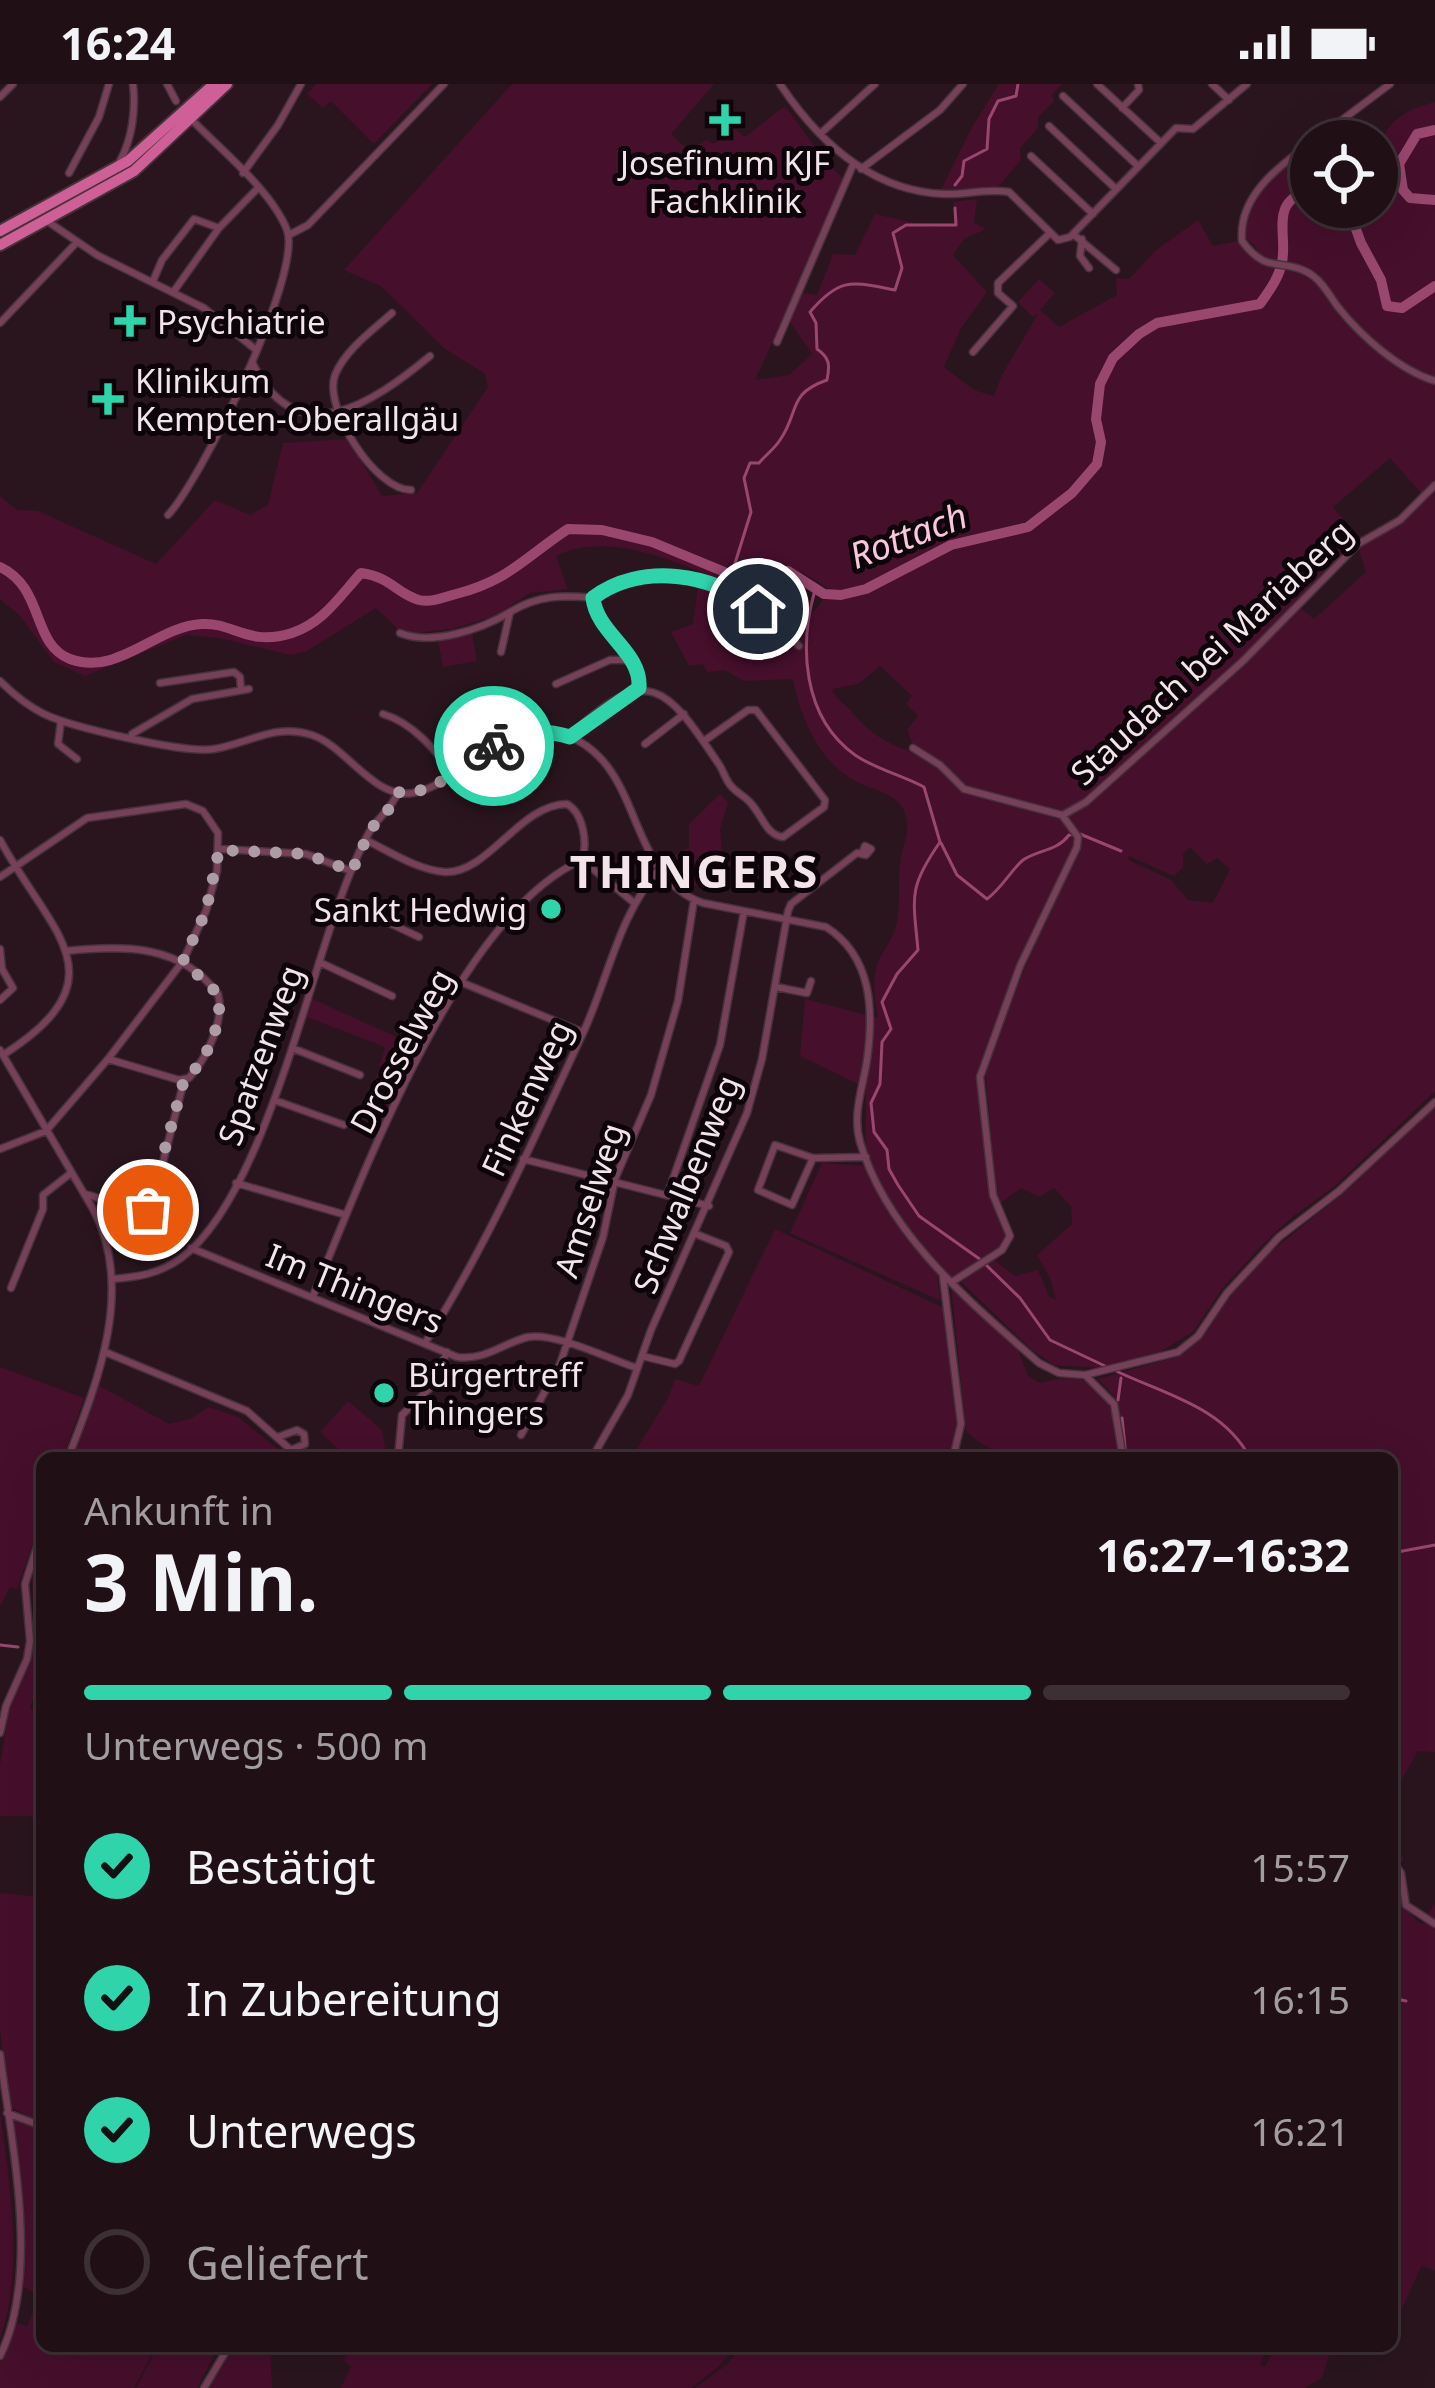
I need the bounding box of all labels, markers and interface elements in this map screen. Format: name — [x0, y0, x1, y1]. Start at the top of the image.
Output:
text: 16:24 — [60, 12, 176, 73]
marker: Josefinum KJF Fachklinik — [709, 104, 741, 136]
map controls — [1290, 120, 1398, 228]
button: locate — [1290, 120, 1398, 228]
place label: Josefinum KJF Fachklinik — [617, 140, 830, 223]
place label: Psychiatrie — [157, 299, 326, 344]
marker: Psychiatrie — [114, 305, 146, 337]
place label: Klinikum Kempten-Oberallgäu — [135, 358, 459, 441]
marker: Klinikum Kempten-Oberallgäu — [92, 383, 124, 415]
water label: Rottach — [842, 490, 974, 580]
street label: Staudach bei Mariaberg — [1060, 509, 1362, 795]
pin — [707, 558, 809, 660]
icon: home — [725, 576, 791, 642]
courier — [434, 686, 554, 806]
icon: bike — [461, 713, 527, 779]
district label: THINGERS — [570, 840, 820, 901]
place label: Sankt Hedwig — [314, 887, 527, 932]
marker: Sankt Hedwig — [538, 896, 564, 922]
street label: Spatzenweg — [207, 959, 313, 1151]
street label: Drosselweg — [339, 961, 463, 1141]
street label: Finkenweg — [470, 1013, 582, 1183]
street label: Schwalbenweg — [622, 1068, 750, 1300]
street label: Amselweg — [543, 1117, 635, 1283]
pin — [97, 1159, 199, 1261]
icon: bag — [115, 1177, 181, 1243]
street label: Im Thingers — [260, 1232, 450, 1344]
place label: Bürgertreff Thingers — [408, 1352, 584, 1435]
marker: Bürgertreff Thingers — [371, 1380, 397, 1406]
text: Ankunft in — [84, 1483, 274, 1536]
text: 16:27–16:32 — [1096, 1524, 1350, 1585]
text: 3 Min. — [84, 1528, 318, 1634]
text: Unterwegs · 500 m — [84, 1718, 428, 1771]
icon: check — [84, 1833, 150, 1899]
text: Bestätigt — [186, 1836, 375, 1897]
text: 15:57 — [1250, 1840, 1350, 1893]
icon: check — [84, 1965, 150, 2031]
text: In Zubereitung — [186, 1968, 502, 2029]
text: 16:15 — [1250, 1972, 1350, 2025]
icon: check — [84, 2097, 150, 2163]
text: Unterwegs — [186, 2100, 417, 2161]
text: 16:21 — [1250, 2104, 1350, 2157]
text: Geliefert — [186, 2232, 368, 2293]

